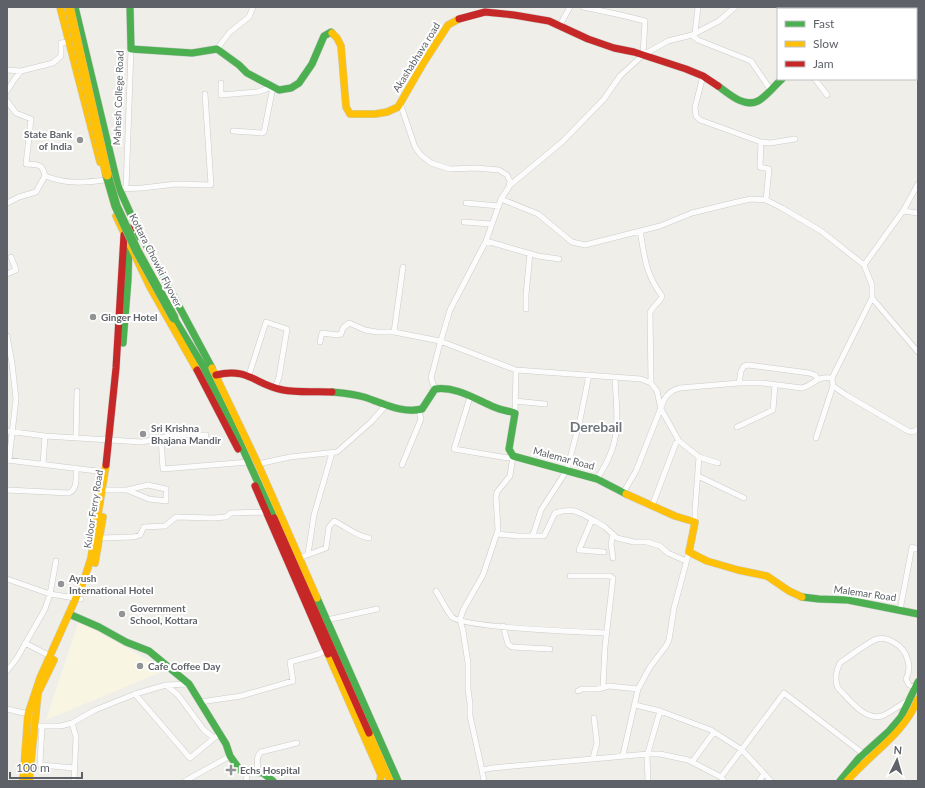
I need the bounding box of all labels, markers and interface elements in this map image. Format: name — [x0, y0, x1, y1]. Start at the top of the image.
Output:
legend — [777, 8, 917, 80]
text: Fast — [813, 16, 835, 31]
street label: Akashabhava road — [390, 20, 442, 94]
text: Slow — [813, 36, 839, 51]
street label: Mahesh College Road — [110, 50, 126, 146]
text: Jam — [813, 56, 834, 71]
place label: State Bank of India — [24, 128, 73, 152]
marker: State Bank of India — [75, 135, 85, 145]
street label: Kottara Chowki Flyover — [127, 211, 185, 309]
place label: Ginger Hotel — [101, 311, 158, 323]
marker: Ginger Hotel — [88, 312, 98, 322]
district label: Derebail — [570, 418, 622, 435]
place label: Sri Krishna Bhajana Mandir — [151, 422, 221, 446]
marker: Sri Krishna Bhajana Mandir — [138, 429, 148, 439]
street label: Malemar Road — [532, 444, 596, 472]
street label: Kuloor Ferry Road — [81, 469, 105, 549]
place label: Ayush International Hotel — [68, 572, 153, 596]
marker: Ayush International Hotel — [56, 579, 66, 589]
street label: Malemar Road — [833, 583, 897, 603]
place label: Government School, Kottara — [130, 602, 198, 626]
marker: Government School, Kottara — [117, 609, 127, 619]
place label: Cafe Coffee Day — [148, 660, 221, 672]
marker: Cafe Coffee Day — [135, 661, 145, 671]
north arrow — [877, 740, 917, 780]
text: N — [893, 743, 903, 756]
scale bar — [10, 754, 82, 780]
text: 100 m — [16, 760, 50, 775]
marker: Echs Hospital — [225, 764, 237, 776]
place label: Echs Hospital — [240, 764, 300, 776]

